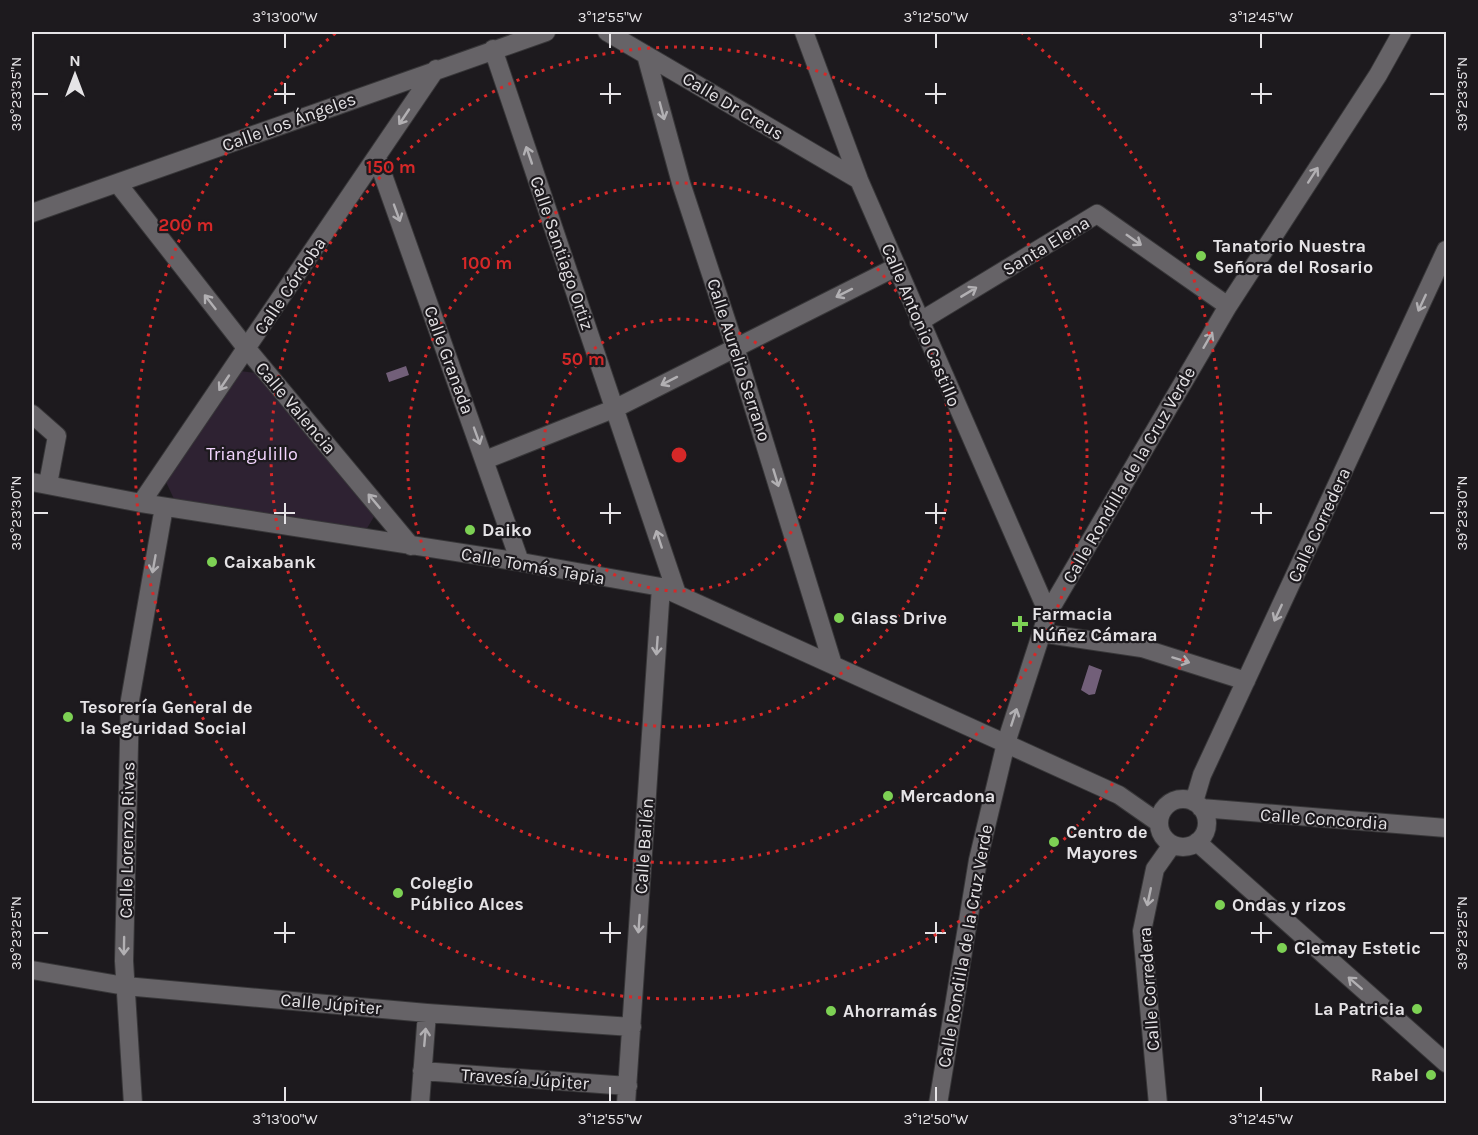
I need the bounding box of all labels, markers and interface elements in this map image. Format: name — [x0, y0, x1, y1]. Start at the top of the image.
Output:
text: 3°13'00"W — [252, 8, 318, 26]
text: 3°12'55"W — [578, 8, 643, 26]
text: 3°12'50"W — [904, 8, 969, 26]
text: 3°12'45"W — [1229, 8, 1294, 26]
north arrow — [45, 45, 105, 105]
text: N — [69, 51, 81, 70]
text: 39°23'35"N — [7, 57, 25, 131]
text: 39°23'35"N — [1453, 57, 1471, 131]
street label: Calle Dr Creus — [678, 67, 788, 145]
street label: Calle Los Ángeles — [219, 87, 359, 156]
one-way arrow — [656, 101, 668, 120]
one-way arrow — [398, 109, 410, 125]
one-way arrow — [522, 146, 533, 165]
text: 150 m — [366, 156, 416, 178]
one-way arrow — [1307, 168, 1319, 184]
street label: Calle Santiago Ortiz — [525, 173, 599, 333]
one-way arrow — [392, 203, 403, 222]
street label: Santa Elena — [998, 211, 1094, 281]
text: 200 m — [158, 214, 214, 236]
street label: Calle Córdoba — [249, 233, 331, 339]
one-way arrow — [1126, 234, 1142, 246]
place label: Tanatorio Nuestra Señora del Rosario — [1213, 235, 1373, 278]
street label: Calle Antonio Castillo — [877, 240, 965, 410]
marker: Tanatorio Nuestra Señora del Rosario — [1194, 249, 1208, 263]
text: 100 m — [462, 252, 512, 274]
street label: Calle Aurelio Serrano — [702, 276, 776, 444]
one-way arrow — [960, 285, 977, 297]
one-way arrow — [835, 288, 853, 299]
one-way arrow — [1415, 293, 1427, 311]
one-way arrow — [203, 294, 216, 310]
street label: Calle Granada — [419, 303, 479, 417]
one-way arrow — [1203, 332, 1215, 349]
text: 50 m — [561, 348, 605, 370]
street label: Calle Valencia — [251, 357, 341, 459]
street label: Calle Rondilla de la Cruz Verde — [1058, 363, 1200, 587]
one-way arrow — [218, 374, 230, 391]
one-way arrow — [661, 375, 679, 387]
one-way arrow — [472, 427, 483, 445]
park label: Triangulillo — [206, 443, 298, 465]
centre of rings — [669, 445, 689, 465]
street label: Calle Corredera — [1283, 464, 1355, 586]
one-way arrow — [771, 468, 782, 487]
text: 39°23'30"N — [7, 476, 25, 550]
text: 39°23'30"N — [1453, 476, 1471, 550]
one-way arrow — [367, 493, 380, 509]
place label: Daiko — [482, 519, 532, 541]
marker: Daiko — [463, 523, 477, 537]
one-way arrow — [652, 530, 663, 549]
street label: Calle Tomás Tapia — [459, 543, 607, 589]
place label: Caixabank — [224, 551, 316, 573]
one-way arrow — [148, 554, 159, 573]
marker: Caixabank — [205, 555, 219, 569]
place label: Farmacia Núñez Cámara — [1032, 603, 1158, 646]
one-way arrow — [1271, 603, 1283, 621]
place label: Glass Drive — [851, 607, 947, 629]
marker: Glass Drive — [832, 611, 846, 625]
marker: Farmacia Núñez Cámara — [1013, 617, 1027, 631]
one-way arrow — [651, 635, 662, 655]
one-way arrow — [1171, 655, 1190, 666]
place label: Tesorería General de la Seguridad Social — [80, 696, 253, 739]
one-way arrow — [1009, 708, 1020, 727]
marker: Tesorería General de la Seguridad Social — [61, 710, 75, 724]
street label: Calle Lorenzo Rivas — [115, 761, 139, 919]
place label: Mercadona — [900, 785, 995, 807]
marker: Mercadona — [881, 789, 895, 803]
street label: Calle Bailén — [630, 797, 658, 895]
street label: Calle Concordia — [1259, 804, 1389, 834]
place label: Centro de Mayores — [1066, 821, 1148, 864]
street label: Calle Rondilla de la Cruz Verde — [933, 823, 997, 1069]
marker: Centro de Mayores — [1047, 835, 1061, 849]
place label: Colegio Público Alces — [410, 872, 524, 915]
marker: Colegio Público Alces — [391, 886, 405, 900]
one-way arrow — [1143, 887, 1154, 906]
place label: Ondas y rizos — [1232, 894, 1346, 916]
text: 39°23'25"N — [7, 896, 25, 970]
text: 39°23'25"N — [1453, 896, 1471, 970]
marker: Ondas y rizos — [1213, 898, 1227, 912]
one-way arrow — [633, 914, 644, 934]
street label: Calle Corredera — [1134, 926, 1164, 1052]
one-way arrow — [118, 935, 130, 955]
place label: Clemay Estetic — [1294, 937, 1421, 959]
marker: Clemay Estetic — [1275, 941, 1289, 955]
one-way arrow — [1348, 976, 1363, 990]
street label: Calle Júpiter — [280, 989, 383, 1019]
place label: La Patricia — [1314, 998, 1405, 1020]
place label: Ahorramás — [843, 1000, 937, 1022]
marker: La Patricia — [1410, 1002, 1424, 1016]
marker: Ahorramás — [824, 1004, 838, 1018]
one-way arrow — [420, 1028, 431, 1048]
street label: Travesía Júpiter — [460, 1064, 590, 1094]
place label: Rabel — [1371, 1064, 1419, 1086]
marker: Rabel — [1424, 1068, 1438, 1082]
text: 3°13'00"W — [252, 1110, 318, 1128]
text: 3°12'55"W — [578, 1110, 643, 1128]
text: 3°12'50"W — [904, 1110, 969, 1128]
text: 3°12'45"W — [1229, 1110, 1294, 1128]

